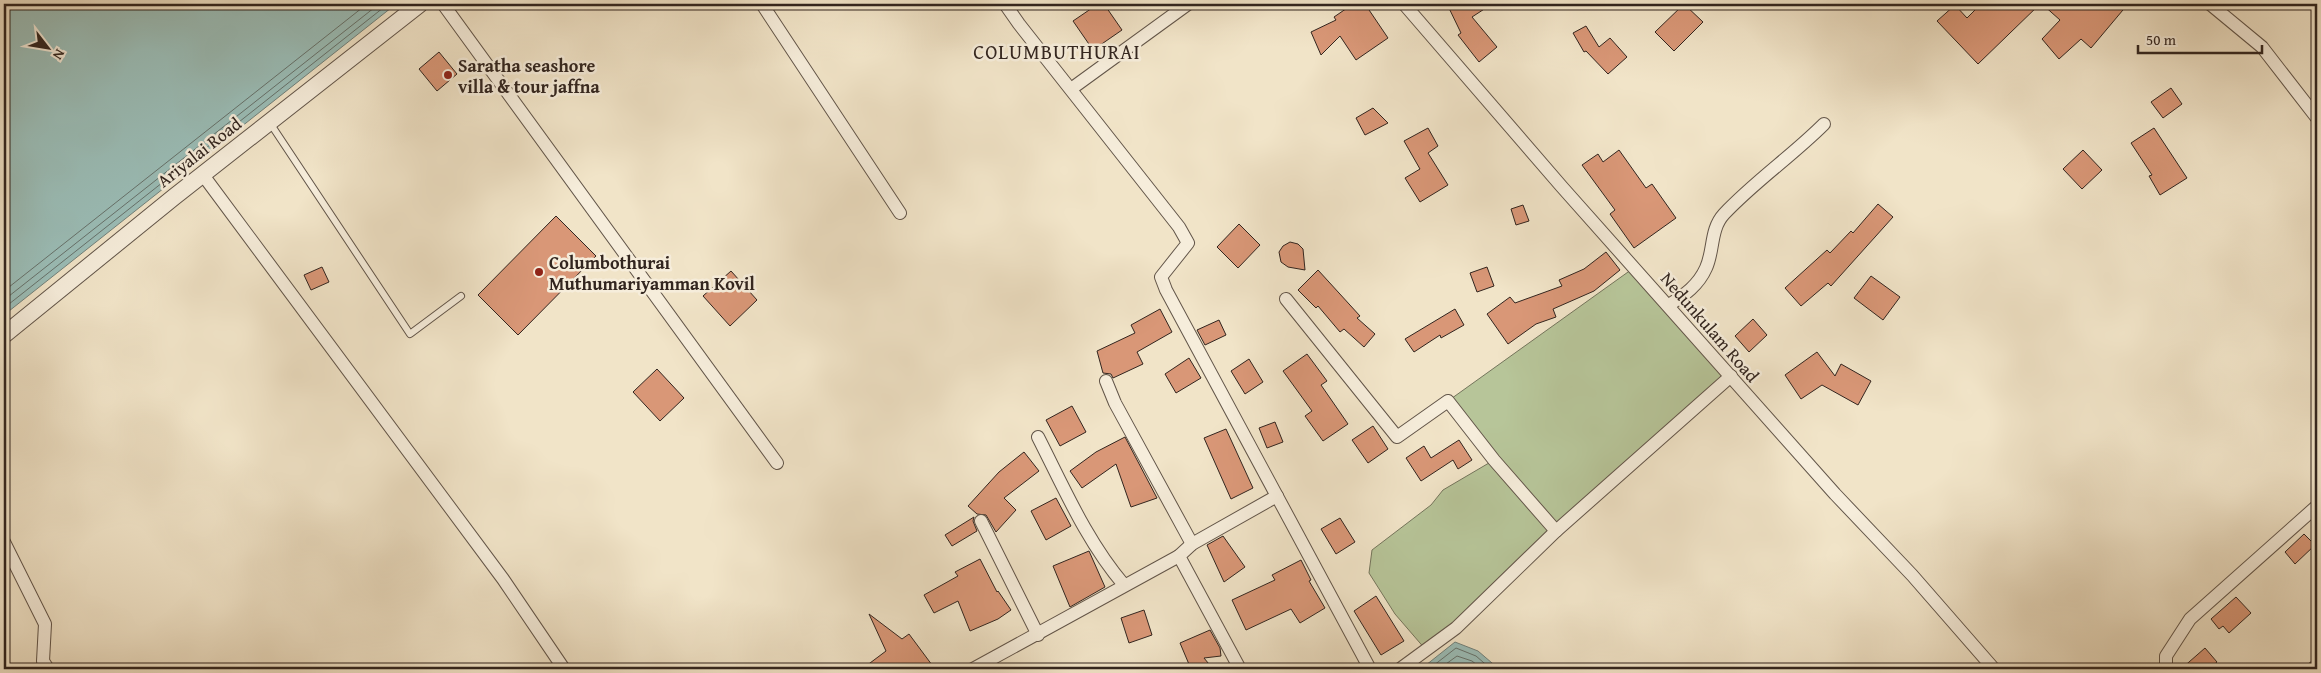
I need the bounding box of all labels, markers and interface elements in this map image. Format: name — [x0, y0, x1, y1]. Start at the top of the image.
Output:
north arrow — [22, 22, 72, 72]
scale bar — [2138, 22, 2262, 54]
text: 50 m — [2146, 29, 2177, 50]
district label: COLUMBUTHURAI — [973, 37, 1141, 66]
text: N — [48, 46, 70, 64]
place label: Saratha seashore villa & tour jaffna — [458, 52, 600, 100]
marker: Saratha seashore villa & tour jaffna — [442, 69, 454, 81]
street label: Ariyalai Road — [151, 110, 247, 194]
place label: Columbothurai Muthumariyamman Kovil — [549, 249, 755, 297]
marker: Columbothurai Muthumariyamman Kovil — [533, 266, 545, 278]
street label: Nedunkulam Road — [1654, 266, 1766, 388]

